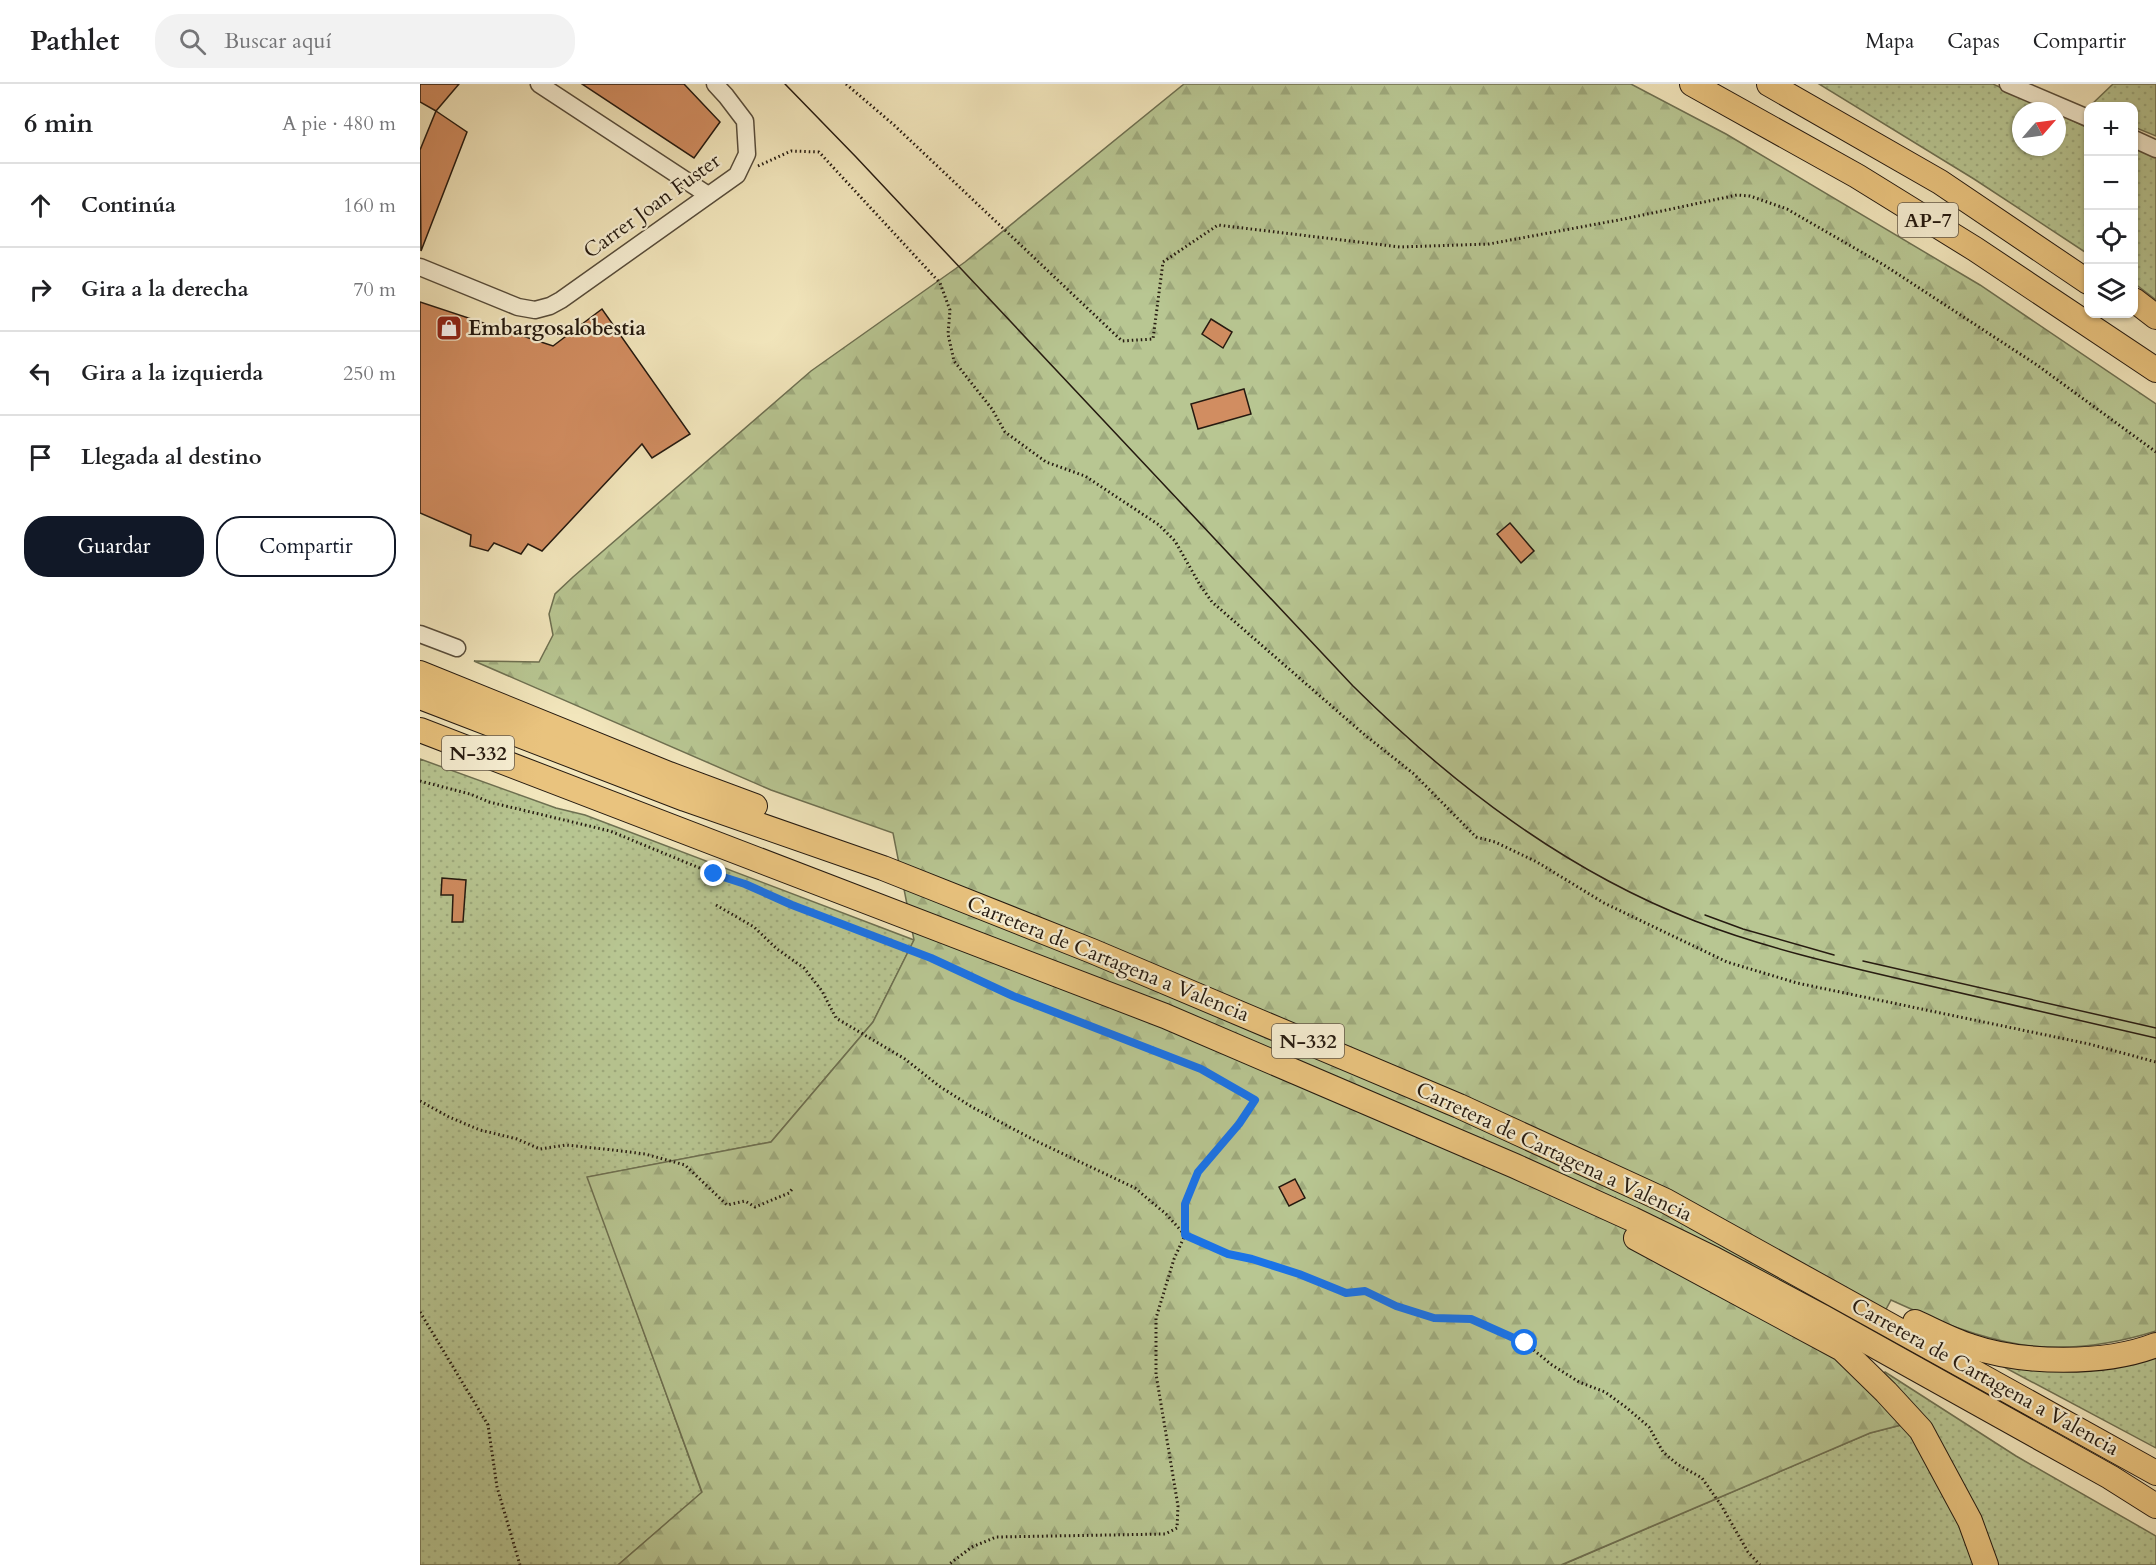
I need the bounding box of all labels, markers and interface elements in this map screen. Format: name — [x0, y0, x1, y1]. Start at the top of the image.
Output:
search box — [155, 14, 575, 68]
text: Pathlet — [30, 22, 119, 60]
icon: search — [176, 25, 209, 58]
text: Buscar aquí — [224, 26, 332, 56]
text: Mapa — [1865, 27, 1914, 56]
text: Capas — [1947, 27, 2000, 56]
text: Compartir — [2033, 27, 2126, 56]
north arrow — [2012, 102, 2066, 156]
map controls — [2084, 102, 2138, 318]
button: + — [2084, 102, 2138, 156]
text: 6 min — [24, 106, 93, 141]
text: A pie · 480 m — [282, 110, 396, 137]
street label: Carrer Joan Fuster — [578, 146, 727, 266]
button: − — [2084, 156, 2138, 210]
icon: ahead — [24, 189, 57, 222]
text: Continúa — [81, 190, 176, 220]
text: 160 m — [343, 192, 396, 219]
road number: AP-7 — [1898, 203, 1958, 237]
button: locate — [2084, 210, 2138, 264]
button: layers — [2084, 264, 2138, 318]
icon: right — [24, 273, 57, 306]
text: Gira a la derecha — [81, 274, 249, 304]
text: 70 m — [353, 276, 396, 303]
shop icon: Embargosalobestia — [434, 313, 464, 343]
place label: Embargosalobestia — [468, 314, 647, 343]
icon: left — [24, 357, 57, 390]
text: Gira a la izquierda — [81, 358, 264, 388]
text: 250 m — [343, 360, 396, 387]
icon: arrive — [24, 441, 57, 474]
text: Llegada al destino — [81, 442, 262, 472]
button: Guardar — [24, 516, 204, 577]
button: Compartir — [216, 516, 396, 577]
road number: N-332 — [442, 736, 514, 770]
route end — [700, 860, 726, 886]
street label: Carretera de Cartagena a Valencia — [963, 889, 1253, 1029]
road number: N-332 — [1272, 1024, 1344, 1058]
street label: Carretera de Cartagena a Valencia — [1411, 1075, 1697, 1229]
street label: Carretera de Cartagena a Valencia — [1846, 1291, 2124, 1463]
route start — [1511, 1329, 1537, 1355]

